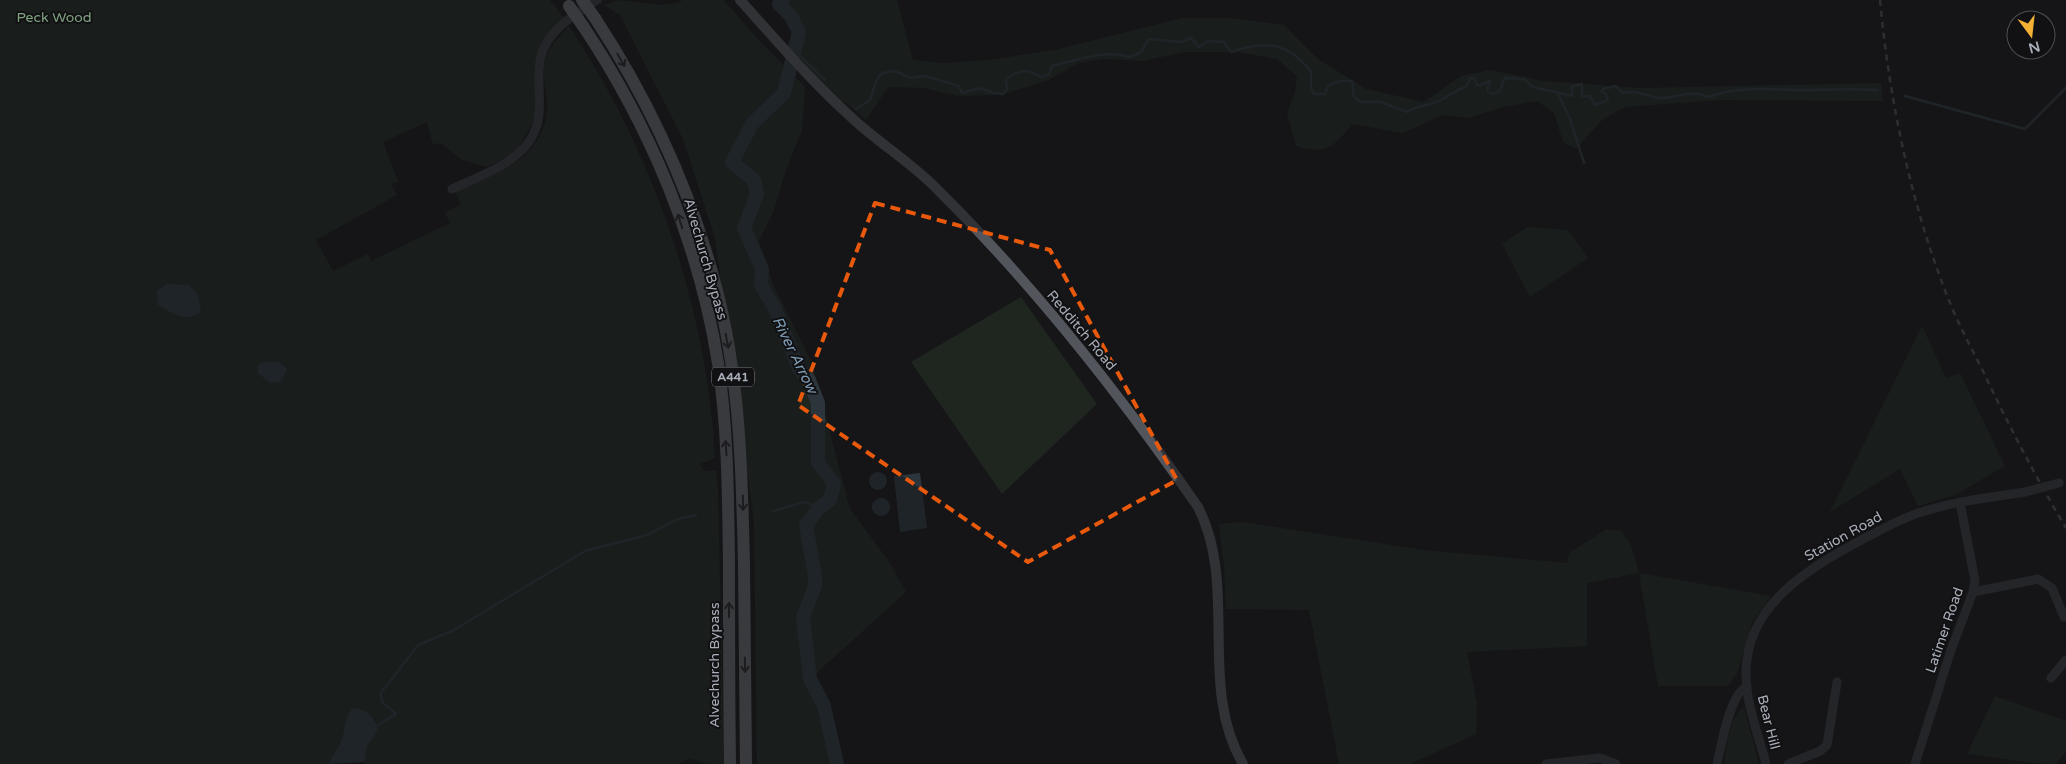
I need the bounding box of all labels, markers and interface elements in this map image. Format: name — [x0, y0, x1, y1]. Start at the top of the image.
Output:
park label: Peck Wood — [16, 9, 92, 26]
north arrow — [2006, 10, 2056, 60]
text: N — [2027, 37, 2042, 57]
one-way arrow — [616, 52, 626, 66]
street label: Alvechurch Bypass — [680, 196, 731, 322]
one-way arrow — [675, 213, 685, 229]
street label: Redditch Road — [1043, 287, 1120, 374]
water label: River Arrow — [769, 313, 822, 398]
one-way arrow — [722, 333, 732, 349]
road number: A441 — [712, 368, 754, 387]
one-way arrow — [722, 440, 731, 456]
one-way arrow — [738, 494, 748, 510]
street label: Station Road — [1801, 508, 1885, 565]
street label: Latimer Road — [1922, 585, 1967, 675]
street label: Alvechurch Bypass — [706, 602, 723, 728]
one-way arrow — [724, 603, 734, 619]
one-way arrow — [740, 656, 750, 673]
street label: Bear Hill — [1754, 693, 1783, 751]

